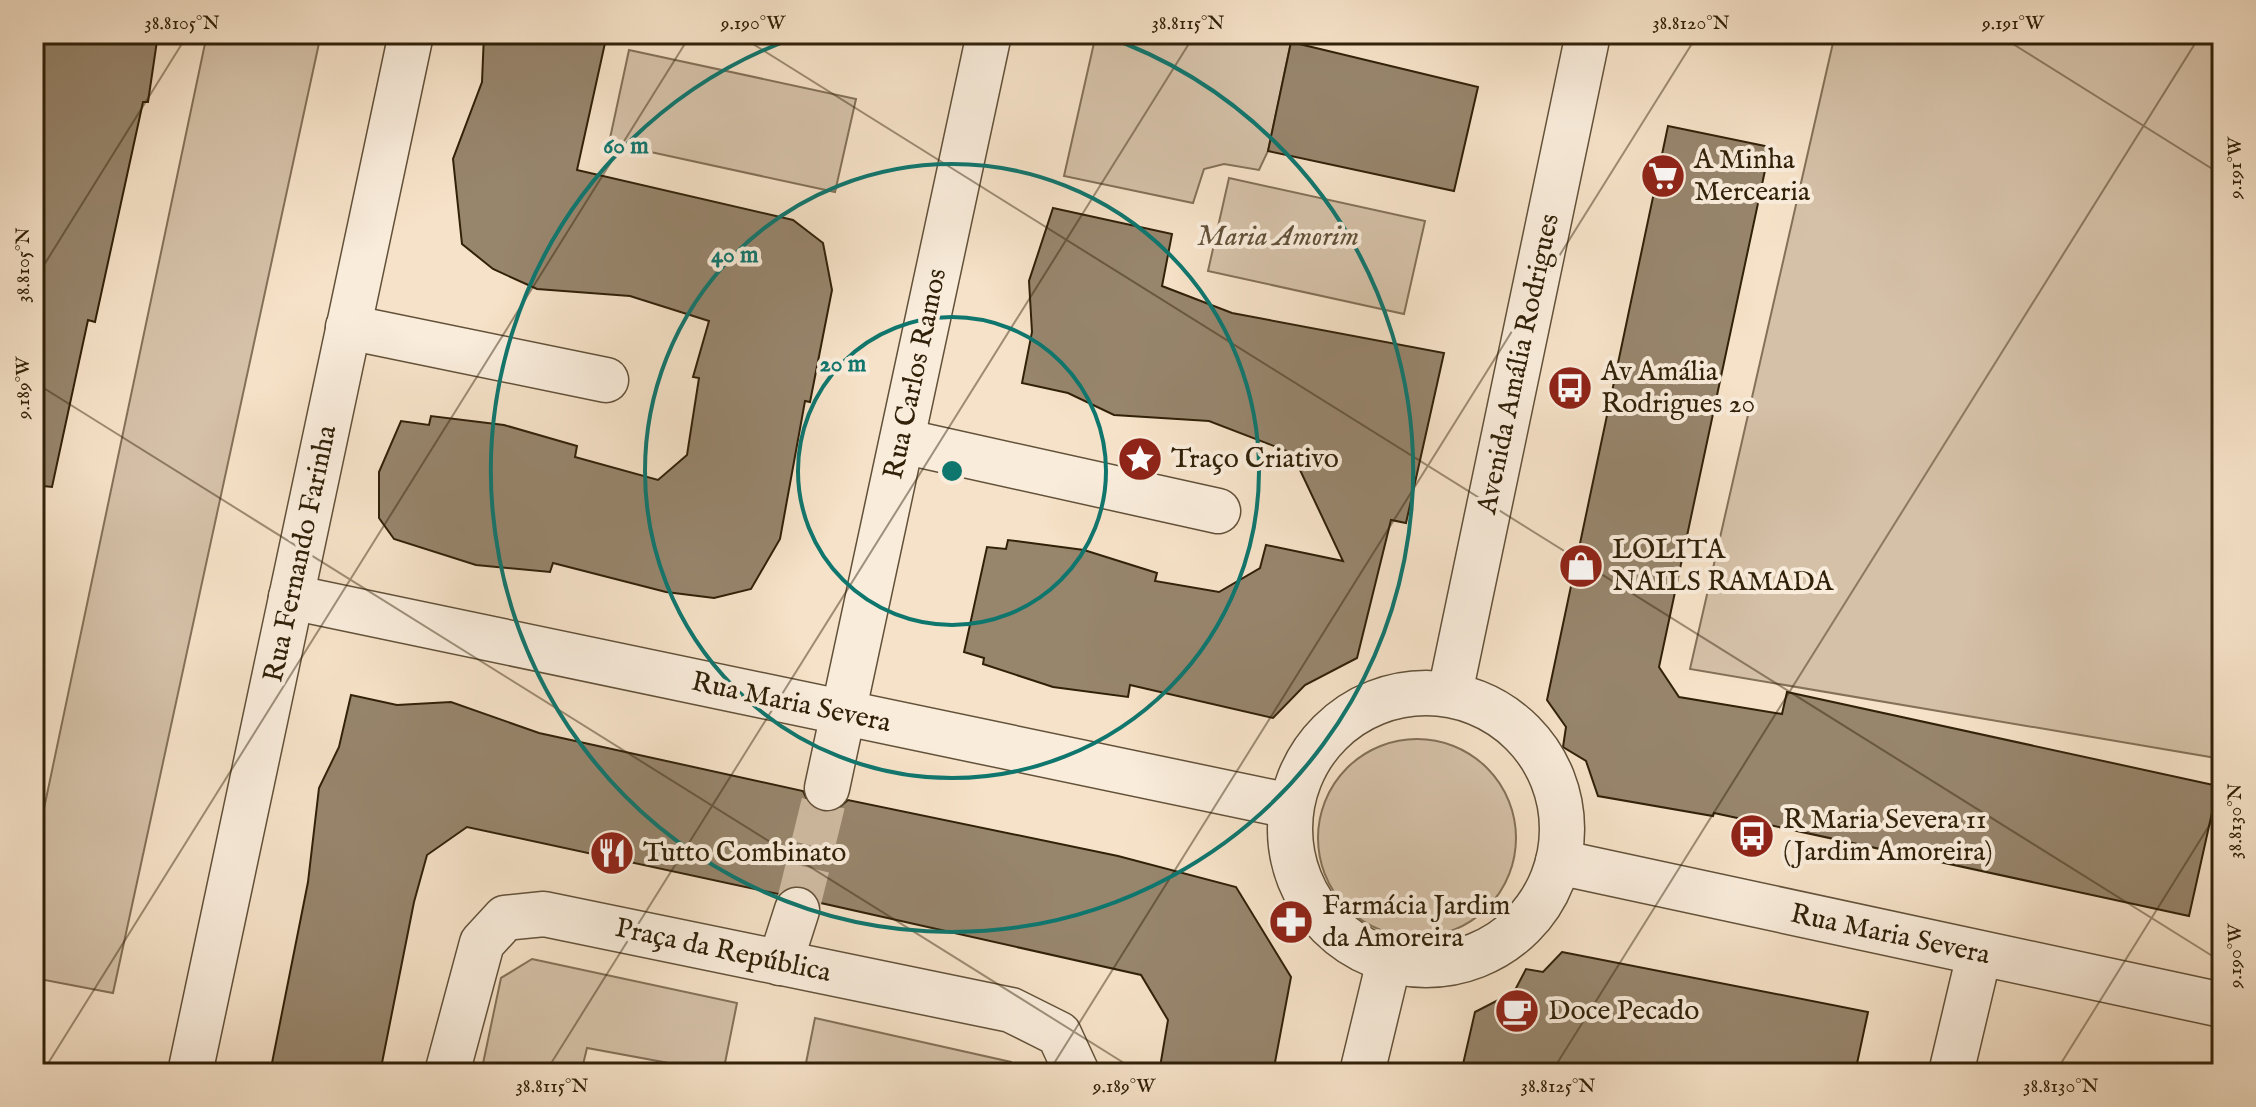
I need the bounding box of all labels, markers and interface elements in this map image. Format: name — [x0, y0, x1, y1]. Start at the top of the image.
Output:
text: 38.8105°N — [144, 11, 220, 36]
text: 9.190°W — [720, 11, 786, 36]
text: 38.8115°N — [1151, 11, 1225, 36]
text: 38.8120°N — [1652, 11, 1730, 36]
text: 9.191°W — [1981, 11, 2045, 36]
text: 60 m — [603, 131, 649, 162]
text: 9.191°W — [2223, 136, 2248, 200]
place label: A Minha Mercearia — [1693, 143, 1811, 210]
supermarket icon: A Minha Mercearia — [1639, 152, 1687, 200]
street label: Avenida Amália Rodrigues — [1470, 211, 1568, 518]
park label: Maria Amorim — [1197, 220, 1359, 255]
text: 38.8105°N — [11, 227, 36, 303]
text: 40 m — [711, 240, 759, 271]
street label: Rua Carlos Ramos — [877, 265, 955, 483]
text: 20 m — [820, 349, 867, 380]
place label: Av Amália Rodrigues 20 — [1600, 355, 1755, 422]
text: 9.189°W — [11, 356, 36, 420]
bus stop icon: Av Amália Rodrigues 20 — [1546, 364, 1594, 412]
street label: Rua Fernando Farinha — [257, 421, 346, 686]
place icon: Traço Criativo — [1116, 435, 1164, 483]
place label: Traço Criativo — [1171, 442, 1339, 477]
centre of rings — [938, 457, 966, 485]
place label: LOLITA NAILS RAMADA — [1612, 533, 1834, 600]
shop icon: LOLITA NAILS RAMADA — [1557, 542, 1605, 590]
street label: Rua Maria Severa — [688, 665, 895, 741]
text: 38.8130°N — [2223, 783, 2248, 859]
place label: R Maria Severa 11 (Jardim Amoreira) — [1783, 803, 1993, 870]
bus stop icon: R Maria Severa 11 (Jardim Amoreira) — [1728, 812, 1776, 860]
restaurant icon: Tutto Combinato — [588, 829, 636, 877]
place label: Tutto Combinato — [643, 836, 846, 871]
place label: Farmácia Jardim da Amoreira — [1322, 889, 1510, 956]
street label: Rua Maria Severa — [1787, 897, 1994, 973]
pharmacy icon: Farmácia Jardim da Amoreira — [1267, 898, 1315, 946]
street label: Praça da República — [612, 911, 835, 991]
text: 9.190°W — [2223, 923, 2248, 989]
cafe icon: Doce Pecado — [1493, 987, 1541, 1035]
place label: Doce Pecado — [1548, 994, 1699, 1029]
text: 38.8115°N — [515, 1074, 589, 1099]
text: 9.189°W — [1092, 1074, 1156, 1099]
text: 38.8125°N — [1520, 1074, 1596, 1099]
text: 38.8130°N — [2023, 1074, 2099, 1099]

